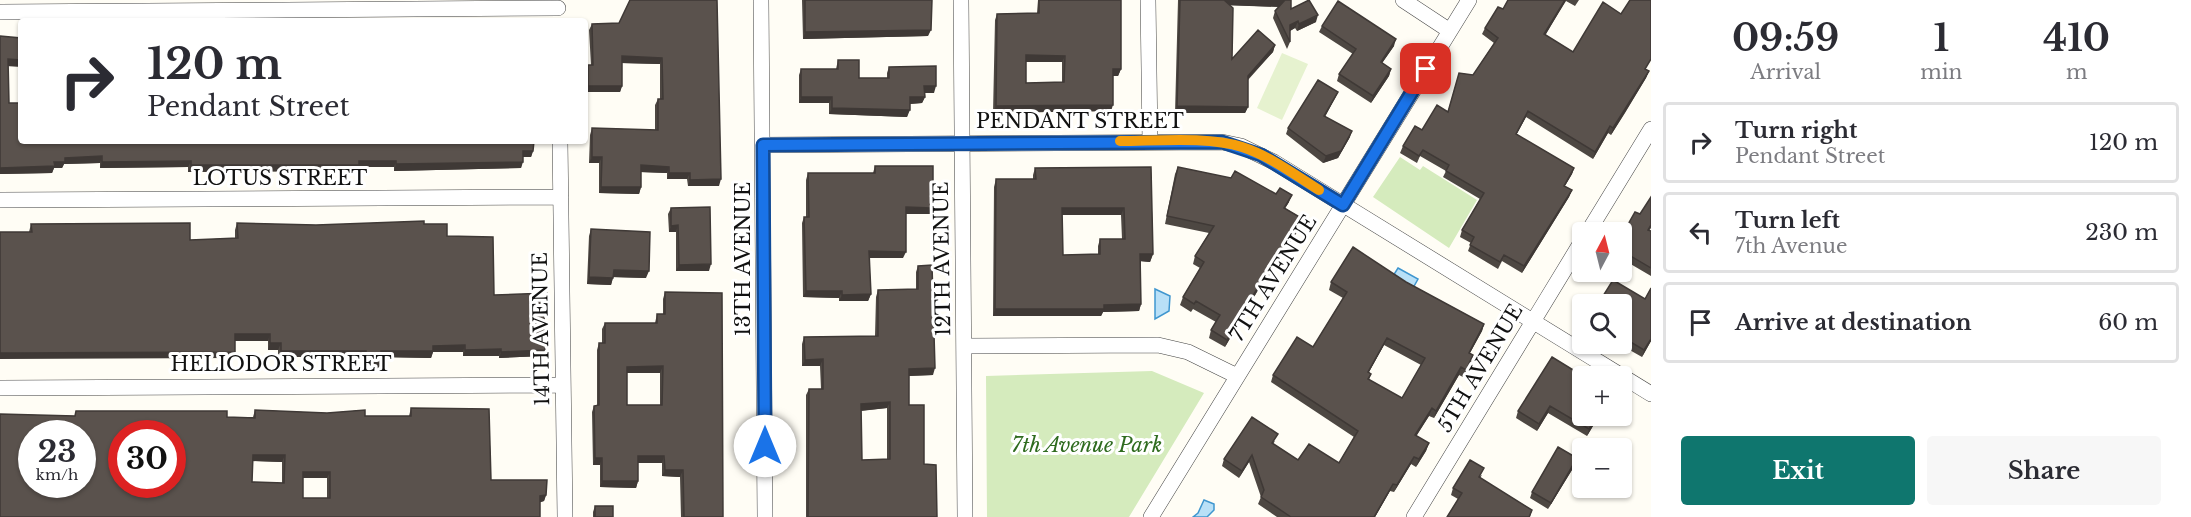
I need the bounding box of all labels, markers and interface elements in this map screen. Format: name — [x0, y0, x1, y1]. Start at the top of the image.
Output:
text: 09:59 — [1732, 16, 1839, 61]
text: 1 — [1933, 16, 1949, 61]
text: 410 — [2043, 16, 2110, 61]
text: 120 m — [147, 38, 282, 90]
icon: right — [48, 42, 126, 120]
pin — [1400, 43, 1451, 94]
icon: arrive — [1409, 52, 1442, 85]
text: Arrival — [1750, 60, 1821, 84]
text: min — [1920, 60, 1962, 84]
text: m — [2066, 60, 2087, 84]
text: Pendant Street — [147, 90, 350, 123]
street label: PENDANT STREET — [976, 109, 1184, 133]
text: Turn right — [1735, 117, 1857, 144]
icon: right — [1684, 126, 1717, 159]
text: 120 m — [2089, 129, 2158, 156]
text: Pendant Street — [1735, 144, 1885, 168]
street label: LOTUS STREET — [193, 166, 367, 190]
street label: 12TH AVENUE — [929, 181, 955, 337]
street label: 13TH AVENUE — [731, 182, 755, 336]
text: Turn left — [1735, 207, 1840, 234]
street label: 7TH AVENUE — [1225, 211, 1321, 345]
icon: left — [1684, 216, 1717, 249]
text: 230 m — [2085, 219, 2158, 246]
north arrow — [1572, 222, 1632, 282]
map controls — [1572, 222, 1632, 498]
text: 7th Avenue — [1735, 234, 1847, 258]
street label: 14TH AVENUE — [528, 252, 554, 406]
button: search — [1572, 294, 1632, 354]
street label: 5TH AVENUE — [1432, 300, 1528, 436]
icon: arrive — [1684, 306, 1717, 339]
text: Arrive at destination — [1735, 309, 1972, 336]
text: 60 m — [2098, 309, 2158, 336]
street label: HELIODOR STREET — [170, 352, 392, 376]
button: + — [1572, 366, 1632, 426]
position arrow — [733, 414, 797, 478]
speed limit sign: 30 — [108, 420, 186, 498]
text: 23 — [38, 433, 76, 470]
park label: 7th Avenue Park — [1012, 433, 1162, 457]
button: Exit — [1681, 436, 1915, 505]
button: Share — [1927, 436, 2161, 505]
button: − — [1572, 438, 1632, 498]
text: km/h — [36, 465, 78, 484]

